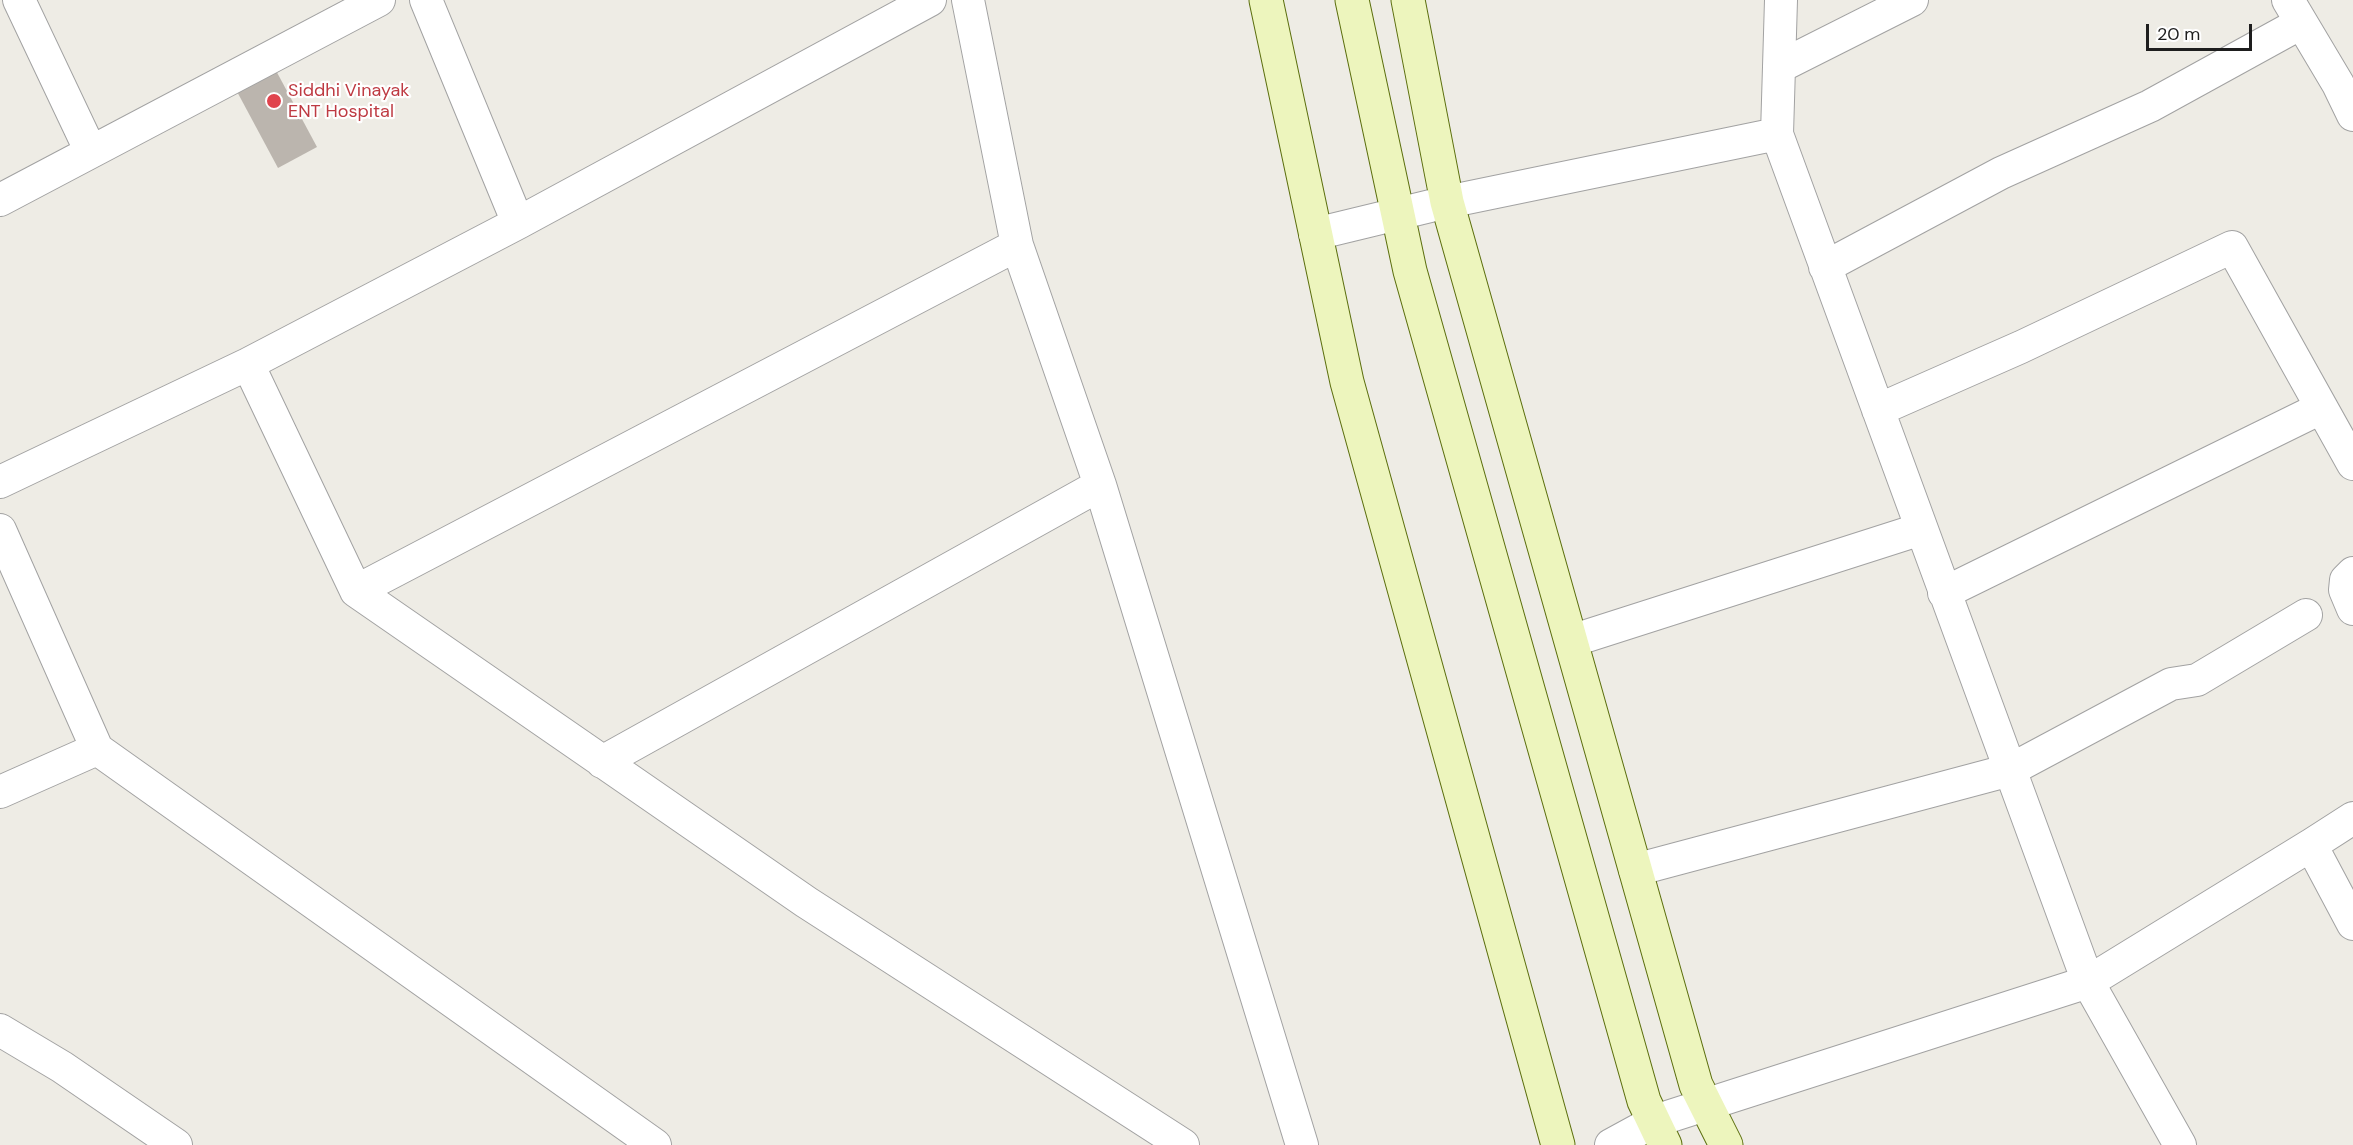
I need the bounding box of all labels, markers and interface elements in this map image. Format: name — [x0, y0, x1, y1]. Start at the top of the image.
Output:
scale bar — [2149, 12, 2256, 50]
text: 20 m — [2157, 22, 2200, 46]
place label: Siddhi Vinayak ENT Hospital — [288, 80, 409, 122]
marker: Siddhi Vinayak ENT Hospital — [265, 92, 283, 110]

